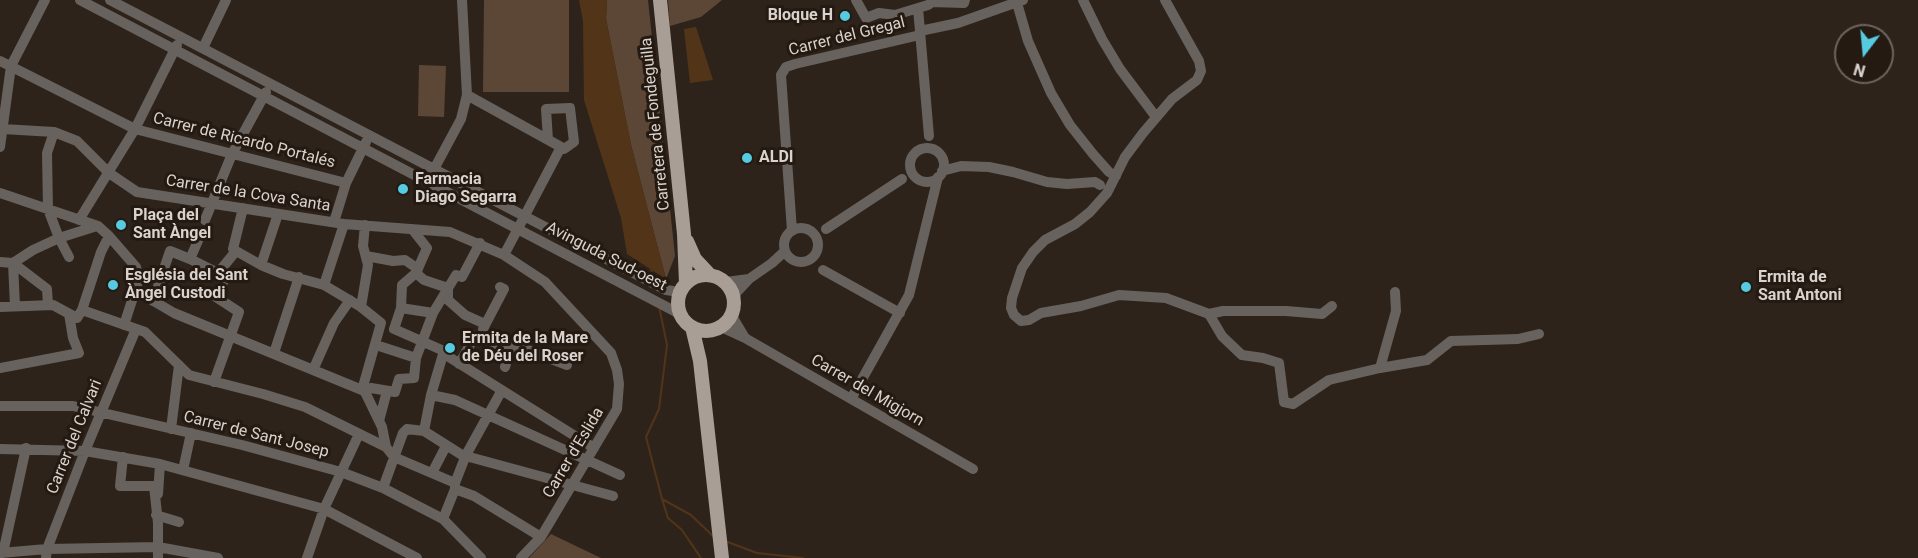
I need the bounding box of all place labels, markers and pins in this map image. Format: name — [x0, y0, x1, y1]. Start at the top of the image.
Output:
place label: Bloque H — [768, 6, 833, 26]
marker: Bloque H — [838, 9, 852, 23]
place label: ALDI — [759, 148, 793, 168]
marker: ALDI — [740, 151, 754, 165]
place label: Farmacia Diago Segarra — [415, 170, 517, 208]
marker: Farmacia Diago Segarra — [396, 182, 410, 196]
place label: Plaça del Sant Àngel — [133, 206, 211, 244]
marker: Plaça del Sant Àngel — [114, 218, 128, 232]
place label: Església del Sant Àngel Custodi — [125, 266, 248, 304]
place label: Ermita de Sant Antoni — [1758, 268, 1842, 306]
marker: Església del Sant Àngel Custodi — [106, 278, 120, 292]
marker: Ermita de Sant Antoni — [1739, 280, 1753, 294]
place label: Ermita de la Mare de Déu del Roser — [462, 329, 588, 367]
marker: Ermita de la Mare de Déu del Roser — [443, 341, 457, 355]

